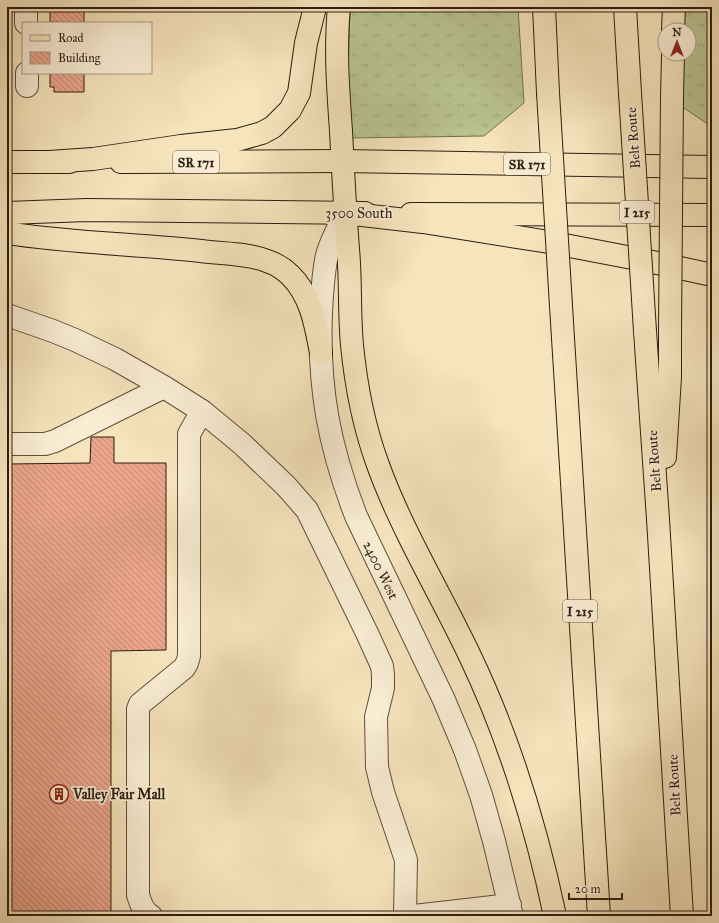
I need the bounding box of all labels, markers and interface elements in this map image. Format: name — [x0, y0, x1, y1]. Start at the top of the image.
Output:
legend — [22, 22, 152, 74]
north arrow — [657, 22, 697, 62]
text: N — [672, 26, 682, 39]
text: Road — [58, 31, 84, 45]
text: Building — [58, 51, 101, 66]
street label: Belt Route — [623, 106, 644, 169]
road number: SR 171 — [173, 151, 219, 173]
road number: SR 171 — [504, 153, 550, 175]
road number: I 215 — [620, 201, 654, 223]
street label: 3500 South — [326, 205, 393, 222]
street label: Belt Route — [644, 429, 665, 492]
street label: 2400 West — [359, 538, 402, 602]
road number: I 215 — [563, 600, 597, 622]
street label: Belt Route — [664, 753, 685, 816]
building icon: Valley Fair Mall — [48, 783, 70, 805]
place label: Valley Fair Mall — [72, 786, 166, 804]
scale bar — [569, 875, 622, 901]
text: 20 m — [575, 882, 601, 896]

